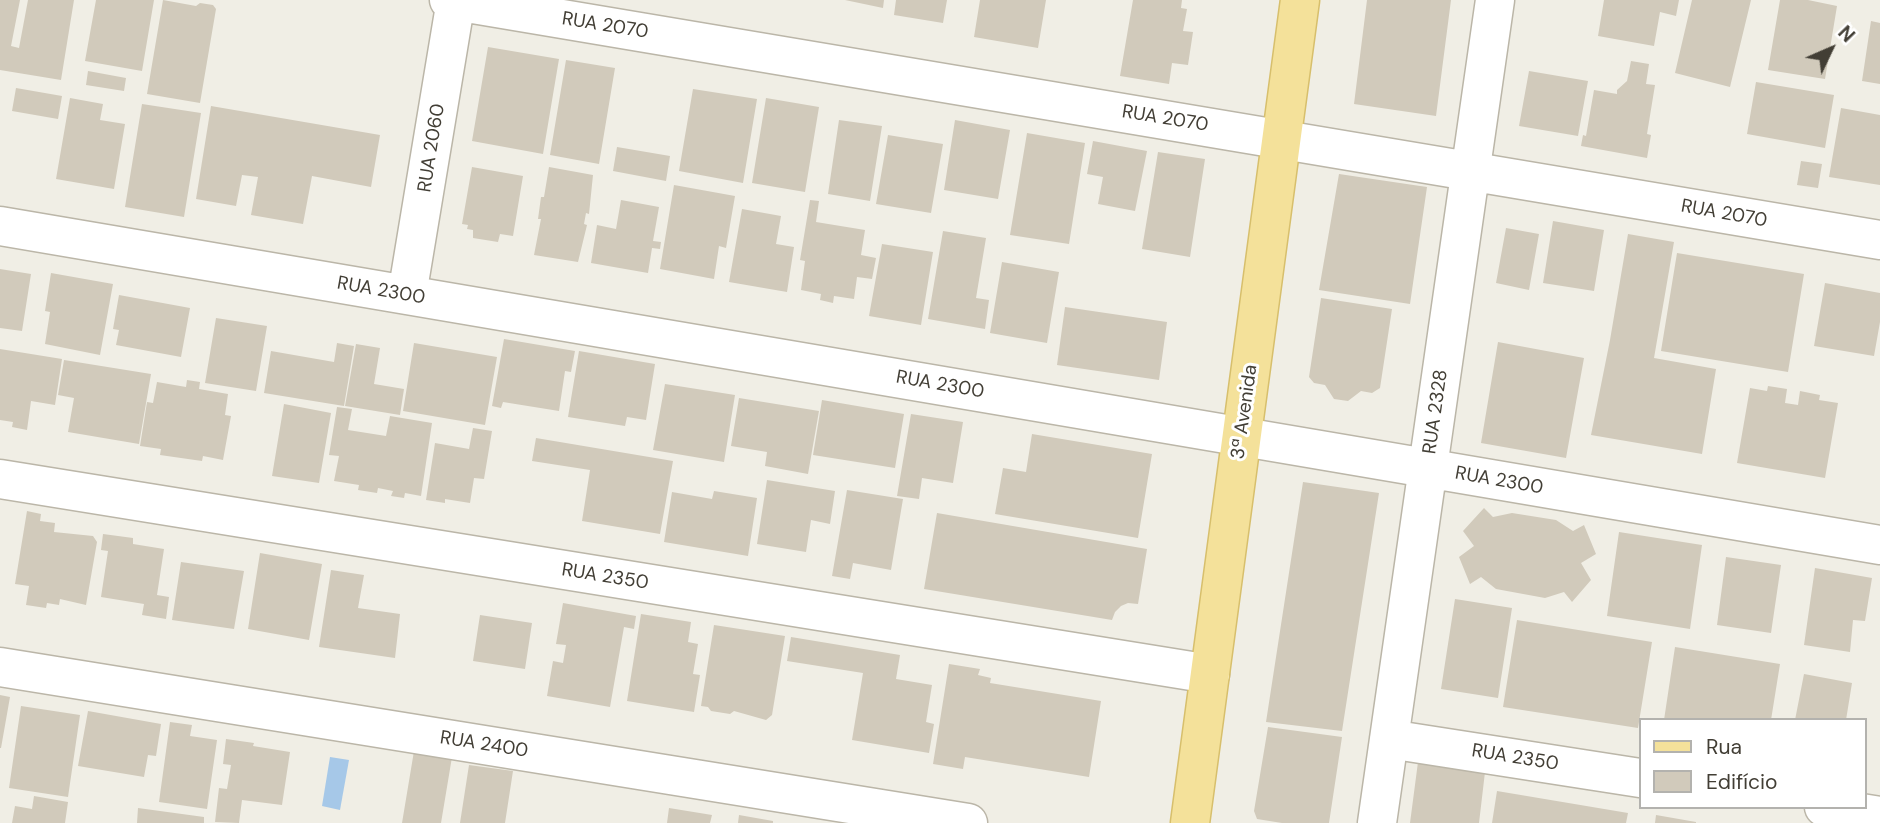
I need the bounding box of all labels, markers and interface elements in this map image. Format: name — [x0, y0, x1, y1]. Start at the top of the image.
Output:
street label: RUA 2070 — [560, 8, 650, 44]
north arrow — [1796, 14, 1866, 84]
text: N — [1833, 20, 1860, 48]
street label: RUA 2070 — [1120, 101, 1210, 137]
street label: RUA 2060 — [414, 102, 450, 194]
street label: RUA 2070 — [1679, 195, 1769, 233]
street label: RUA 2300 — [335, 272, 427, 310]
street label: 3ª Avenida — [1227, 363, 1263, 461]
street label: RUA 2300 — [894, 366, 986, 404]
street label: RUA 2328 — [1419, 368, 1453, 456]
street label: RUA 2300 — [1453, 462, 1545, 500]
street label: RUA 2350 — [560, 559, 650, 595]
legend — [1638, 718, 1866, 809]
street label: RUA 2400 — [438, 727, 530, 763]
text: Rua — [1706, 733, 1742, 761]
street label: RUA 2350 — [1470, 740, 1560, 776]
text: Edifício — [1706, 768, 1777, 796]

